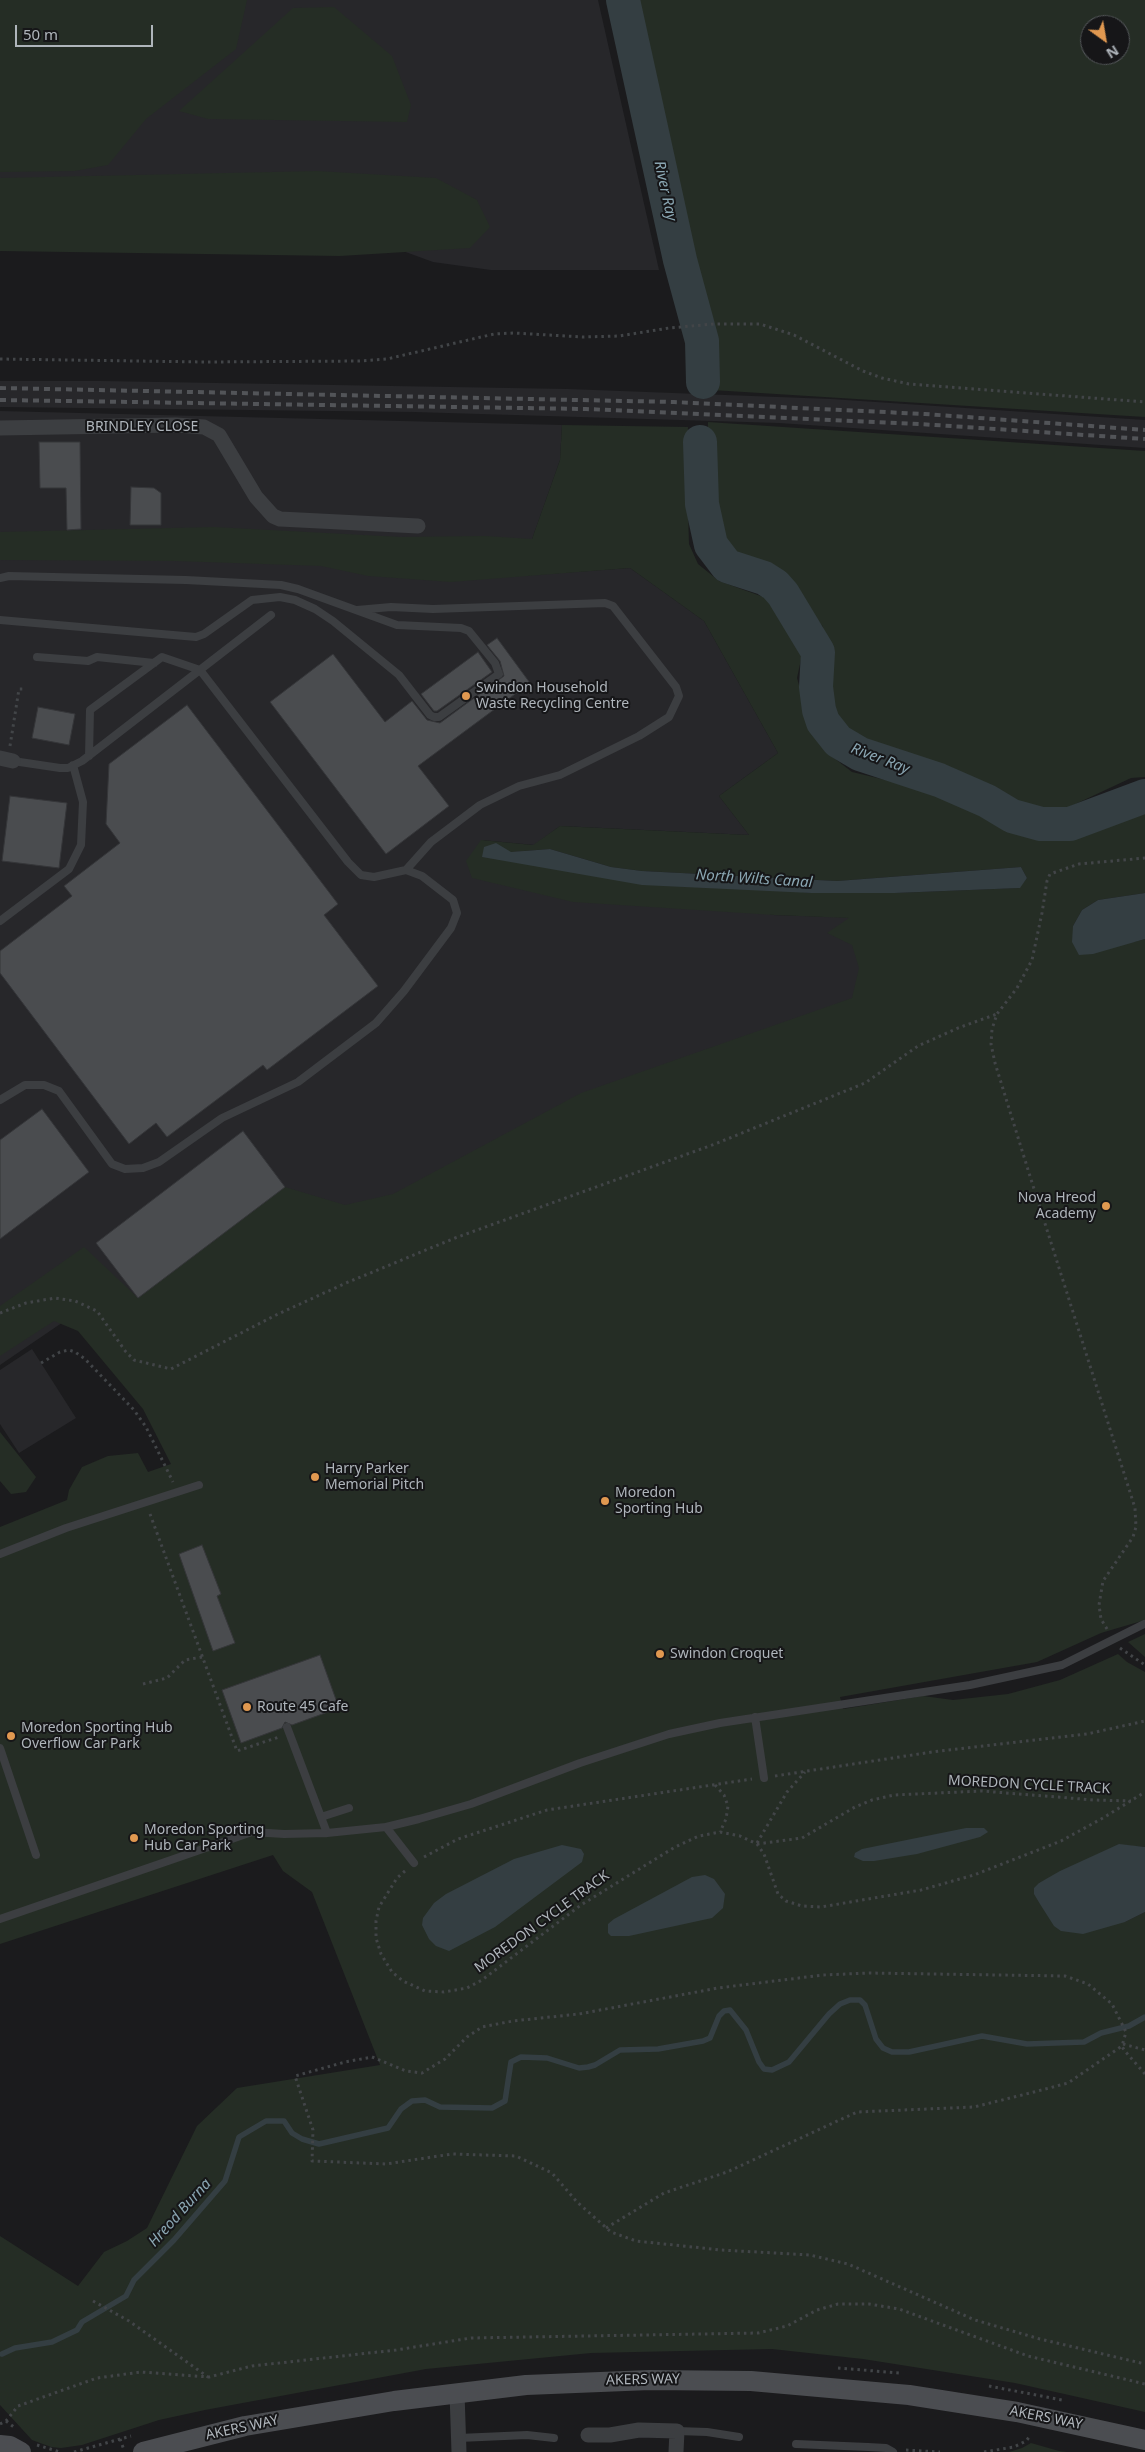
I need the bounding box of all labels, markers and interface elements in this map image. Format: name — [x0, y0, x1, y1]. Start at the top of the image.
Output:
scale bar — [18, 15, 155, 47]
north arrow — [1080, 15, 1130, 65]
text: 50 m — [23, 24, 58, 44]
text: N — [1103, 41, 1123, 63]
water label: River Ray — [650, 159, 680, 223]
street label: BRINDLEY CLOSE — [86, 419, 198, 435]
place label: Swindon Household Waste Recycling Centre — [476, 680, 629, 712]
marker: Swindon Household Waste Recycling Centre — [460, 690, 472, 702]
water label: River Ray — [848, 740, 912, 778]
water label: North Wilts Canal — [695, 866, 813, 892]
place label: Nova Hreod Academy — [1018, 1190, 1096, 1222]
marker: Nova Hreod Academy — [1100, 1200, 1112, 1212]
place label: Harry Parker Memorial Pitch — [325, 1461, 424, 1494]
marker: Harry Parker Memorial Pitch — [309, 1471, 321, 1483]
place label: Moredon Sporting Hub — [615, 1485, 703, 1518]
marker: Moredon Sporting Hub — [599, 1495, 611, 1507]
place label: Swindon Croquet — [670, 1646, 783, 1662]
marker: Swindon Croquet — [654, 1648, 666, 1660]
place label: Route 45 Cafe — [257, 1699, 348, 1715]
marker: Route 45 Cafe — [241, 1701, 253, 1713]
place label: Moredon Sporting Hub Overflow Car Park — [21, 1720, 173, 1752]
marker: Moredon Sporting Hub Overflow Car Park — [5, 1730, 17, 1742]
street label: MOREDON CYCLE TRACK — [948, 1772, 1110, 1798]
place label: Moredon Sporting Hub Car Park — [144, 1822, 264, 1854]
marker: Moredon Sporting Hub Car Park — [128, 1832, 140, 1844]
street label: MOREDON CYCLE TRACK — [471, 1867, 613, 1977]
water label: Hreod Burna — [145, 2175, 215, 2251]
street label: AKERS WAY — [606, 2371, 680, 2389]
street label: AKERS WAY — [1008, 2403, 1084, 2433]
street label: AKERS WAY — [204, 2412, 280, 2444]

